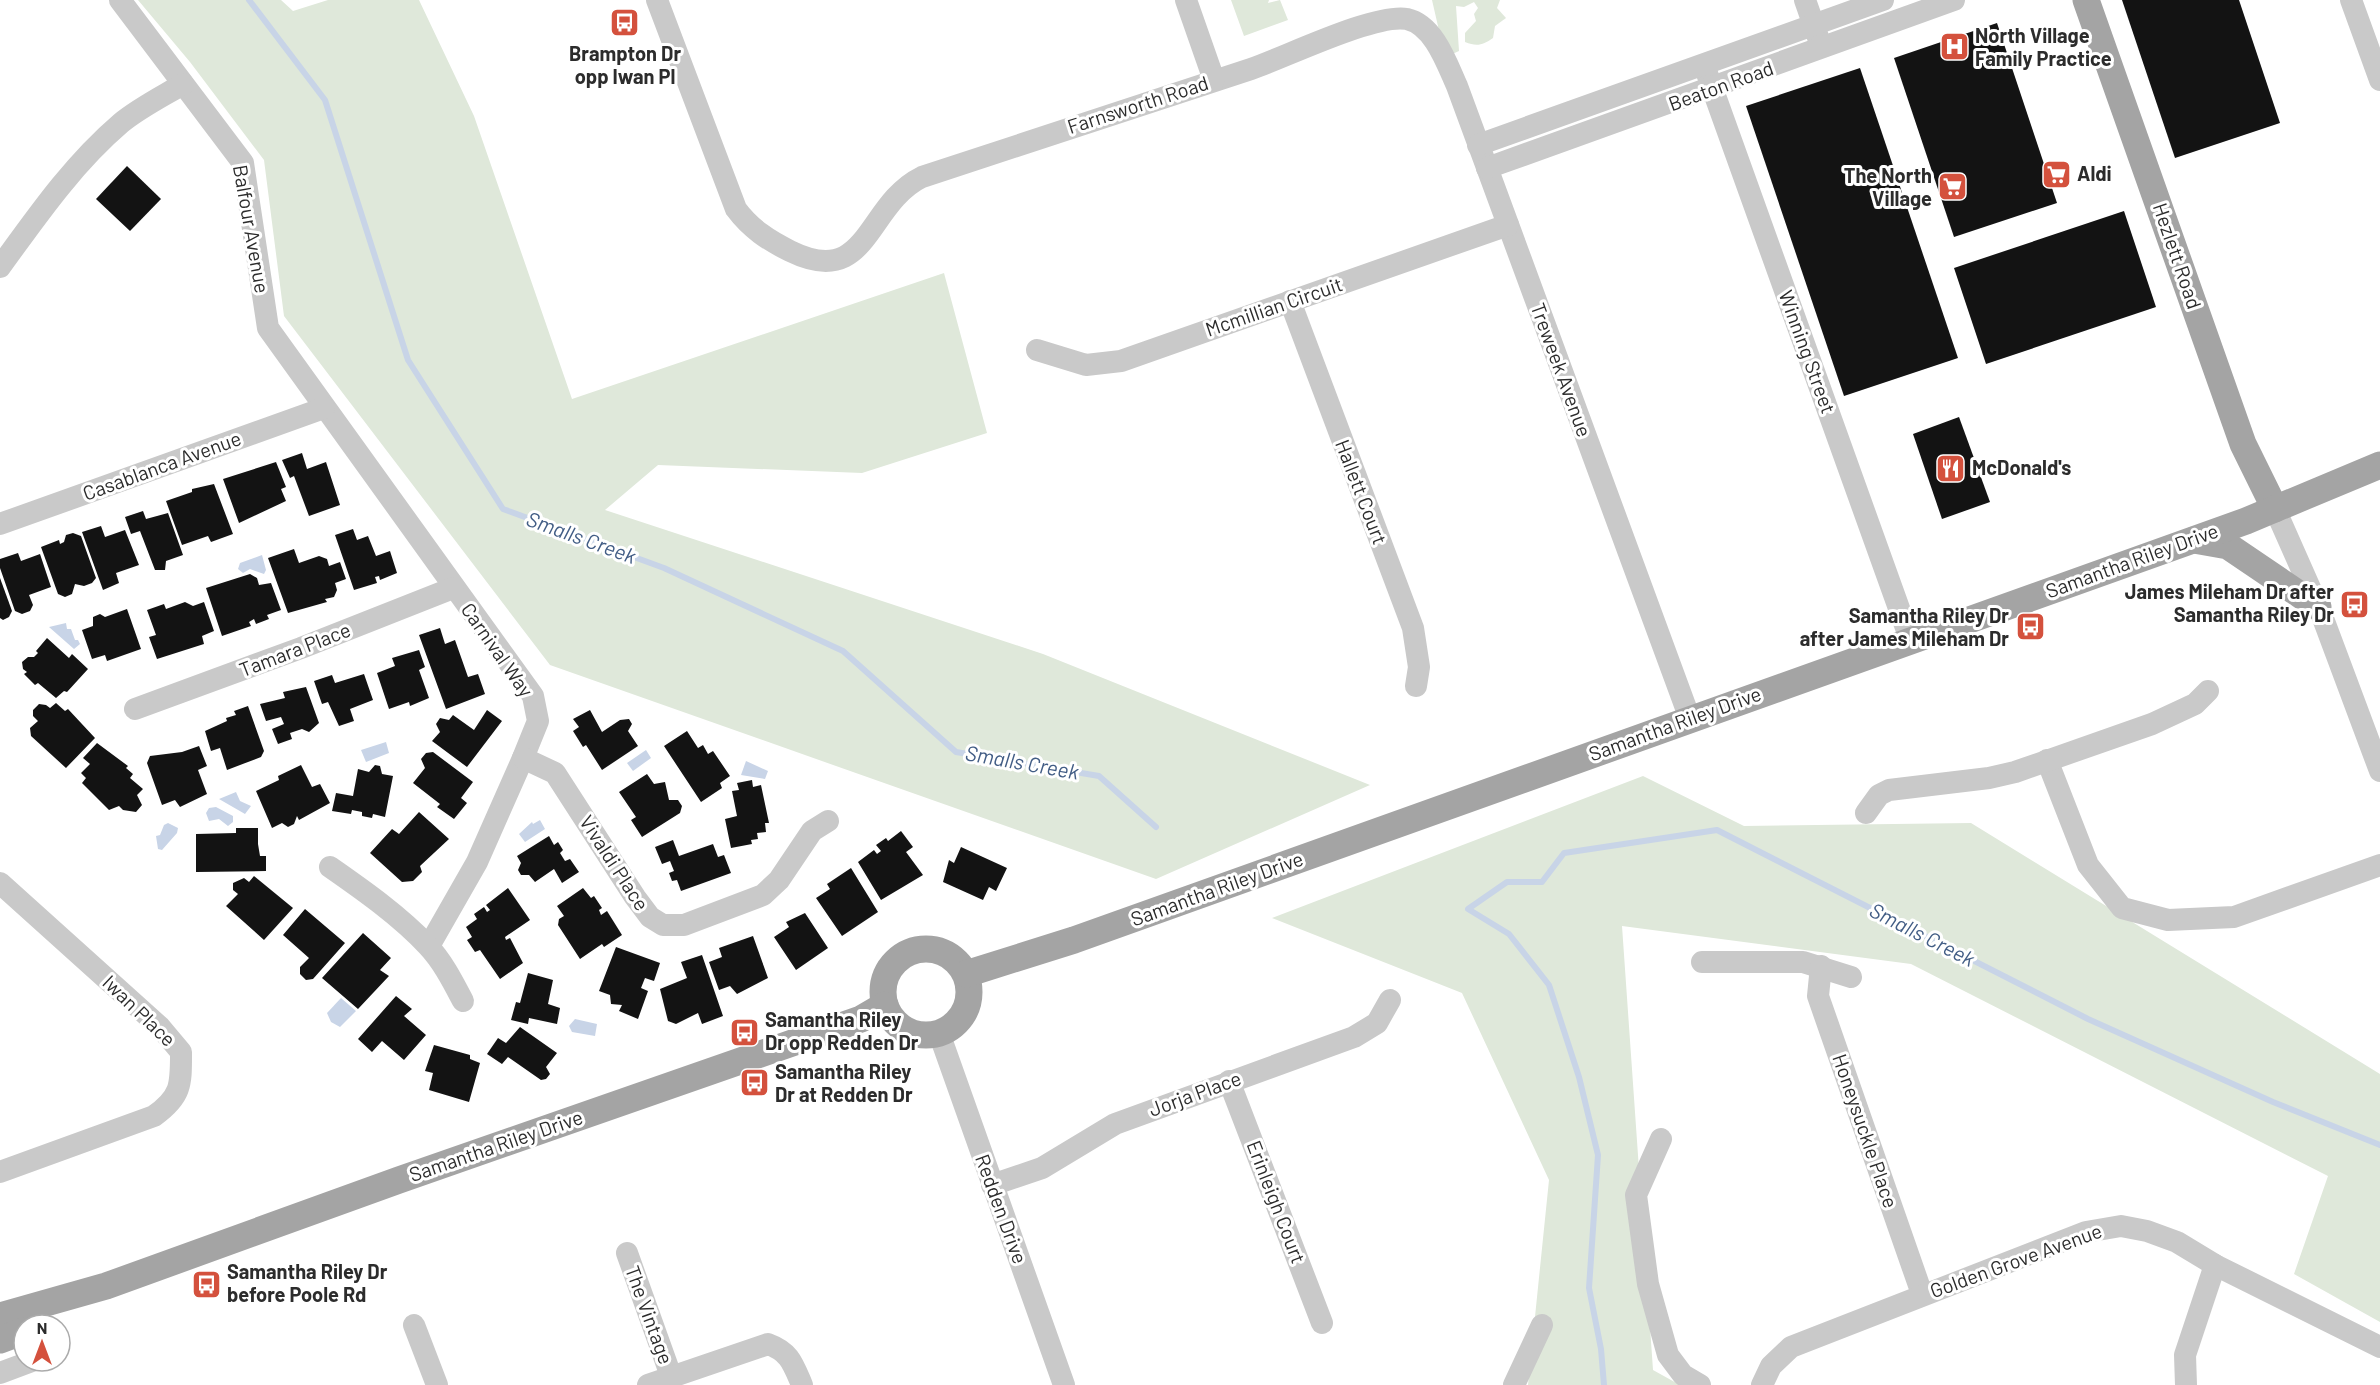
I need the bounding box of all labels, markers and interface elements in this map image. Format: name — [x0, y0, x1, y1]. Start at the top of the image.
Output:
bus stop icon: Brampton Dr opp Iwan Pl — [609, 7, 641, 39]
place label: North Village Family Practice — [1975, 23, 2112, 70]
hospital icon: North Village Family Practice — [1938, 31, 1970, 63]
place label: Brampton Dr opp Iwan Pl — [569, 41, 681, 88]
street label: Beaton Road — [1665, 55, 1777, 115]
street label: Farnsworth Road — [1064, 70, 1211, 138]
supermarket icon: Aldi — [2040, 158, 2072, 190]
place label: Aldi — [2077, 161, 2112, 185]
street label: Balfour Avenue — [229, 163, 275, 295]
place label: The North Village — [1844, 163, 1932, 210]
supermarket icon: The North Village — [1937, 171, 1969, 203]
street label: Hezlett Road — [2149, 200, 2207, 312]
street label: Mcmillian Circuit — [1202, 271, 1345, 341]
street label: Winning Street — [1775, 287, 1841, 417]
street label: Treweek Avenue — [1527, 299, 1597, 440]
street label: Casablanca Avenue — [79, 425, 244, 505]
street label: Hallett Court — [1331, 436, 1393, 547]
restaurant icon: McDonald's — [1935, 452, 1967, 484]
place label: McDonald's — [1972, 455, 2071, 479]
water label: Smalls Creek — [523, 505, 640, 568]
street label: Samantha Riley Drive — [2042, 518, 2221, 602]
place label: James Mileham Dr after Samantha Riley Dr — [2125, 579, 2334, 626]
bus stop icon: James Mileham Dr after Samantha Riley Dr — [2339, 588, 2371, 620]
street label: Carnival Way — [457, 598, 539, 701]
place label: Samantha Riley Dr after James Mileham Dr — [1800, 603, 2009, 650]
bus stop icon: Samantha Riley Dr after James Mileham Dr — [2014, 611, 2046, 643]
street label: Tamara Place — [236, 617, 354, 681]
street label: Samantha Riley Drive — [1585, 681, 1764, 765]
water label: Smalls Creek — [964, 739, 1082, 784]
street label: Vivaldi Place — [575, 810, 654, 915]
street label: Samantha Riley Drive — [1127, 846, 1306, 930]
water label: Smalls Creek — [1866, 896, 1980, 971]
street label: Iwan Place — [98, 970, 181, 1051]
place label: Samantha Riley Dr opp Redden Dr — [765, 1007, 919, 1054]
bus stop icon: Samantha Riley Dr opp Redden Dr — [728, 1016, 760, 1048]
street label: Honeysuckle Place — [1828, 1051, 1904, 1211]
place label: Samantha Riley Dr at Redden Dr — [775, 1059, 913, 1106]
street label: Jorja Place — [1145, 1065, 1244, 1121]
bus stop icon: Samantha Riley Dr at Redden Dr — [738, 1067, 770, 1099]
street label: Samantha Riley Drive — [406, 1104, 586, 1186]
street label: Erinleigh Court — [1242, 1137, 1311, 1266]
street label: Redden Drive — [971, 1151, 1033, 1267]
street label: Golden Grove Avenue — [1926, 1218, 2105, 1302]
place label: Samantha Riley Dr before Poole Rd — [227, 1259, 388, 1306]
street label: The Vintage — [621, 1262, 679, 1367]
bus stop icon: Samantha Riley Dr before Poole Rd — [190, 1268, 222, 1300]
north arrow — [12, 1313, 72, 1373]
text: N — [37, 1318, 47, 1337]

